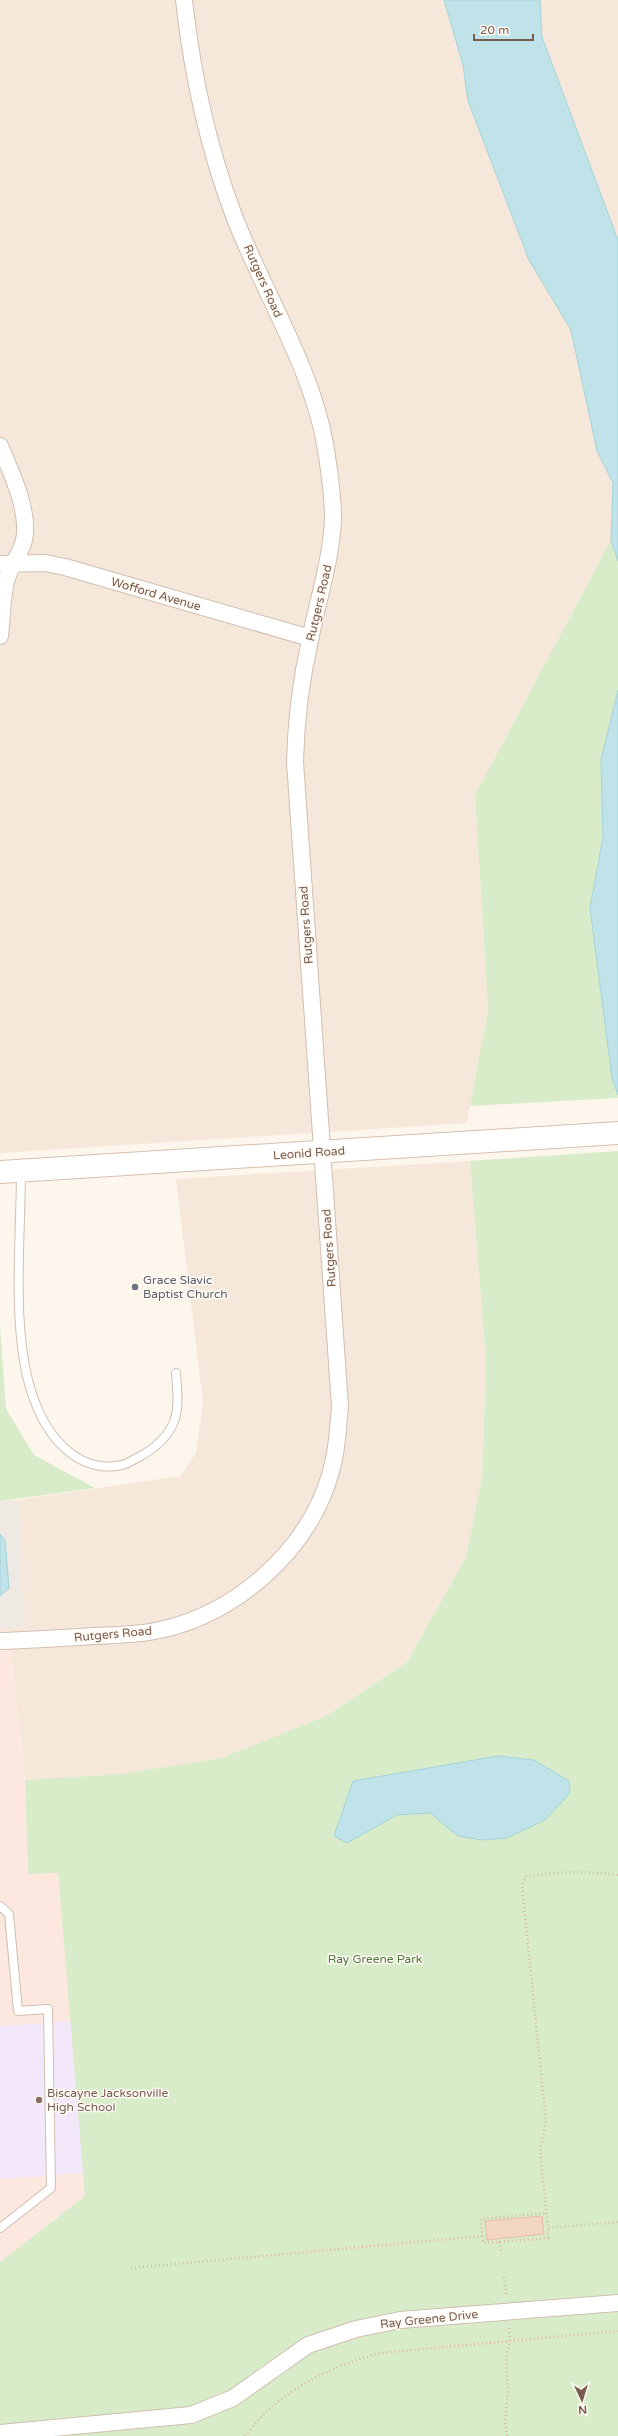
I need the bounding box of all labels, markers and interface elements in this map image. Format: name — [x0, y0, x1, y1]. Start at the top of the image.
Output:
scale bar — [474, 16, 533, 42]
text: 20 m — [480, 23, 509, 37]
street label: Rutgers Road — [241, 242, 285, 320]
street label: Rutgers Road — [303, 563, 335, 643]
street label: Wofford Avenue — [109, 574, 203, 614]
street label: Rutgers Road — [296, 885, 316, 965]
street label: Leonid Road — [273, 1144, 345, 1162]
street label: Rutgers Road — [319, 1208, 339, 1288]
place label: Grace Slavic Baptist Church — [143, 1273, 228, 1301]
marker: Grace Slavic Baptist Church — [130, 1282, 140, 1292]
street label: Rutgers Road — [73, 1624, 153, 1644]
park label: Ray Greene Park — [328, 1952, 423, 1966]
place label: Biscayne Jacksonville High School — [47, 2086, 168, 2114]
marker: Biscayne Jacksonville High School — [34, 2095, 44, 2105]
street label: Ray Greene Drive — [379, 2307, 479, 2331]
north arrow — [562, 2380, 602, 2420]
text: N — [578, 2403, 588, 2416]

